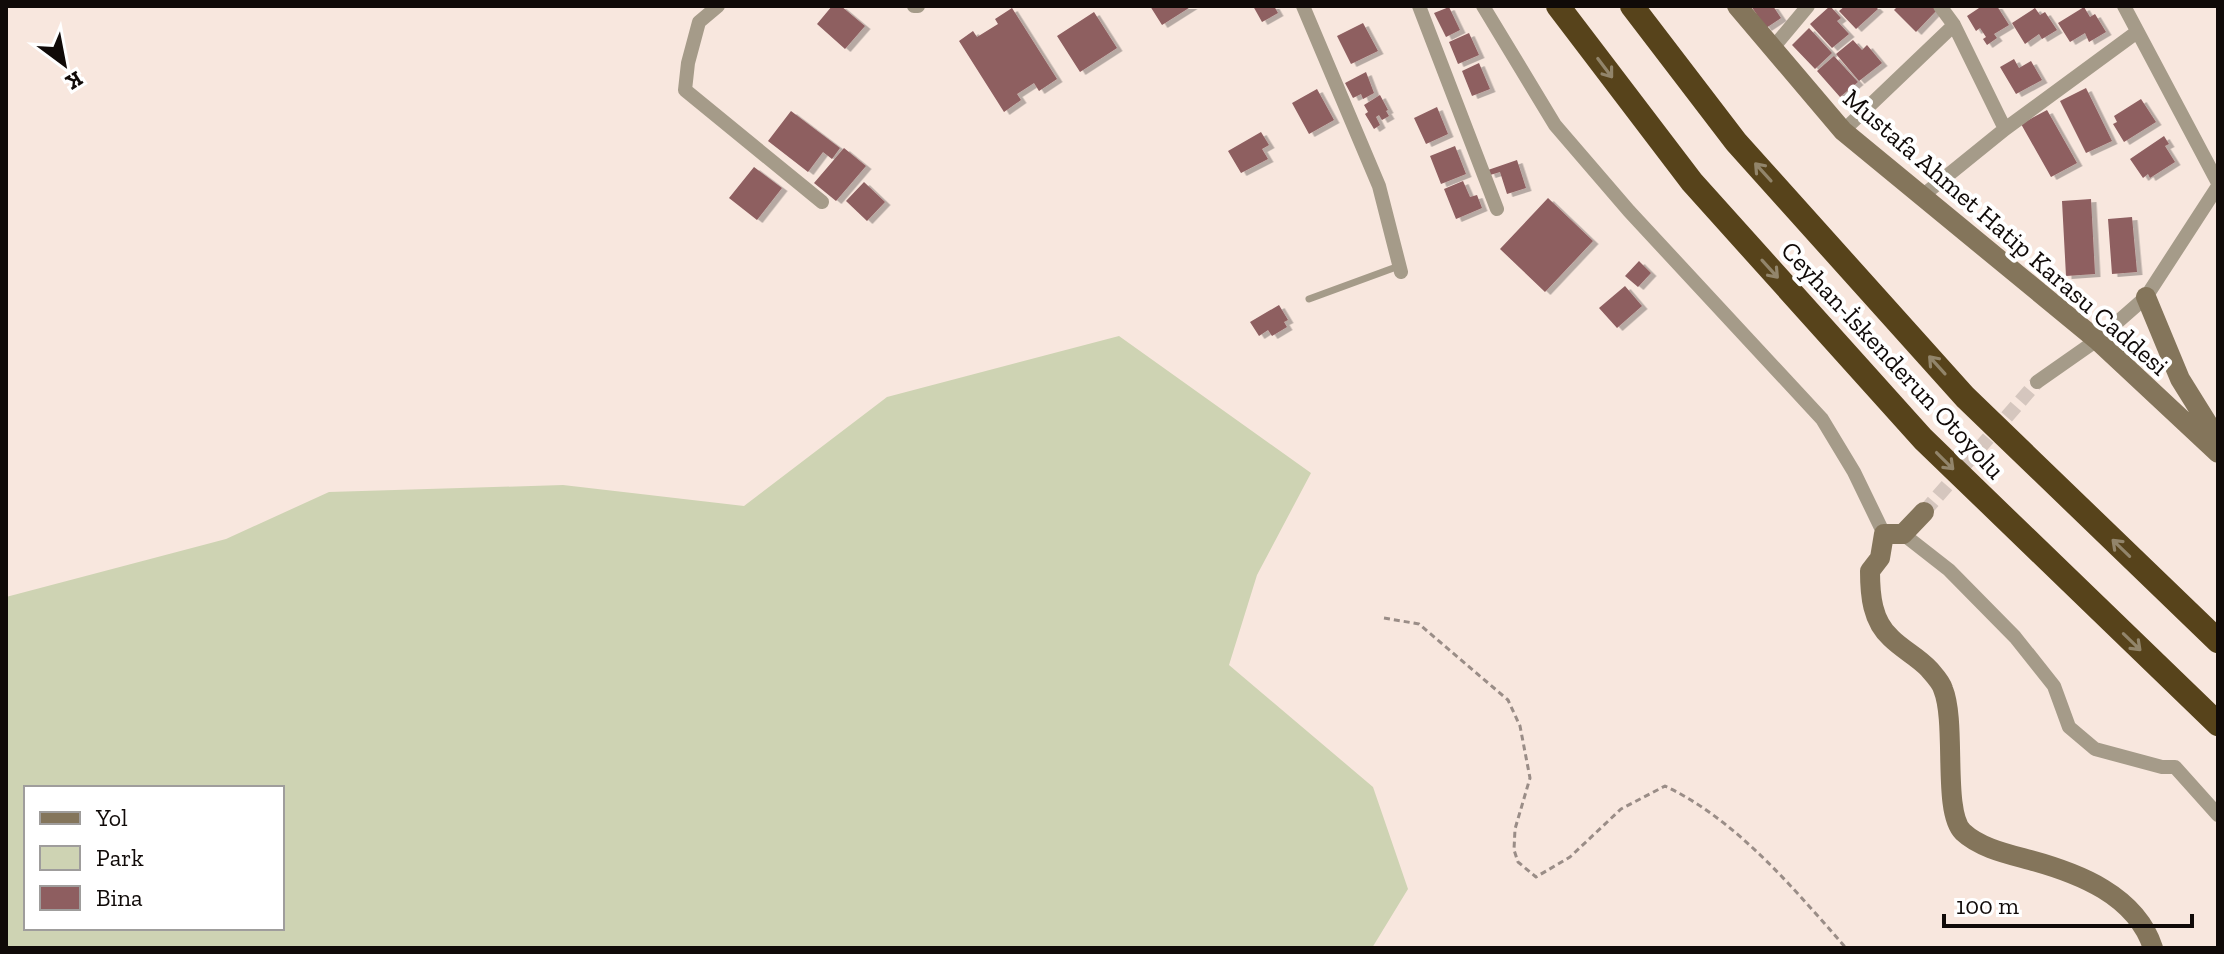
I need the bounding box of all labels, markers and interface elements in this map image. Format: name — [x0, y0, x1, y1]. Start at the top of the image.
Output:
north arrow — [24, 24, 104, 104]
one-way arrow — [1596, 57, 1613, 78]
text: K — [61, 65, 88, 96]
street label: Mustafa Ahmet Hatip Karasu Caddesi — [1837, 82, 2175, 382]
one-way arrow — [1754, 162, 1772, 182]
street label: Ceyhan-İskenderun Otoyolu — [1774, 234, 2012, 486]
one-way arrow — [1761, 258, 1779, 278]
one-way arrow — [1927, 355, 1946, 375]
one-way arrow — [1935, 451, 1954, 471]
one-way arrow — [2111, 539, 2131, 558]
one-way arrow — [2122, 632, 2142, 651]
legend — [24, 786, 284, 930]
text: Yol — [95, 803, 128, 832]
text: Park — [96, 843, 144, 872]
scale bar — [1944, 878, 2192, 928]
text: Bina — [96, 883, 143, 912]
text: 100 m — [1956, 891, 2019, 920]

